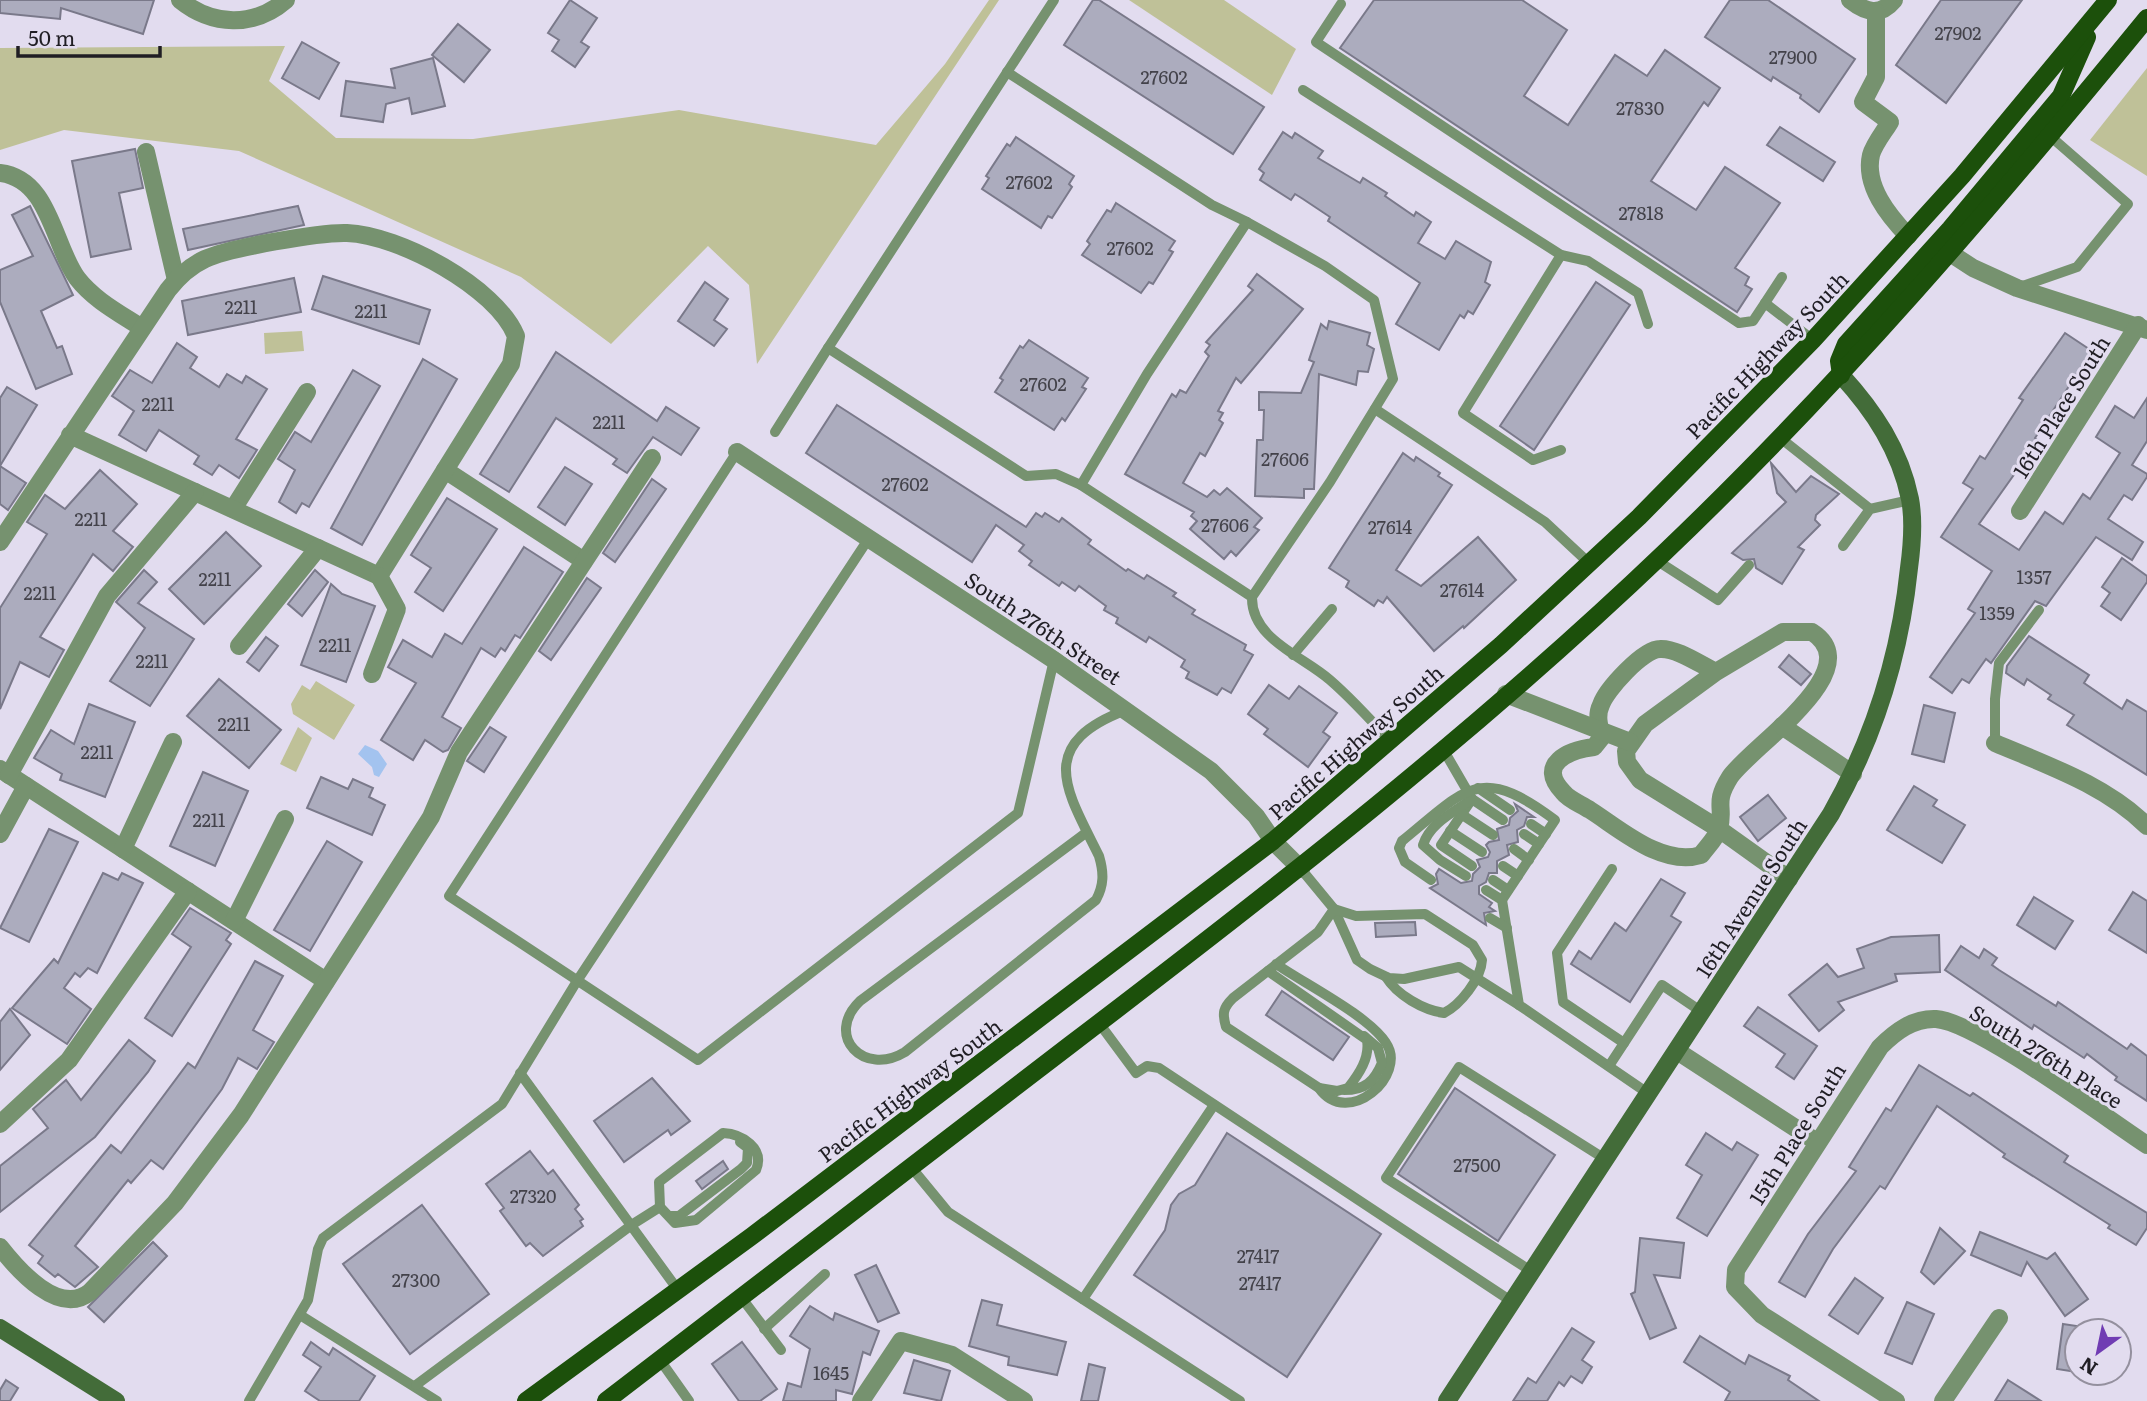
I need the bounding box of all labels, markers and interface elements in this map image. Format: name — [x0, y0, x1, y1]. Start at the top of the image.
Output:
scale bar — [18, 14, 159, 58]
house number: 27902 — [1935, 19, 1981, 46]
text: 50 m — [28, 21, 75, 52]
house number: 27900 — [1769, 43, 1817, 70]
house number: 27602 — [1140, 63, 1188, 90]
house number: 27830 — [1616, 94, 1664, 121]
house number: 27602 — [1005, 168, 1053, 195]
house number: 27818 — [1618, 199, 1664, 226]
house number: 27602 — [1106, 234, 1154, 261]
street label: Pacific Highway South — [1677, 263, 1855, 445]
house number: 2211 — [225, 293, 257, 320]
house number: 2211 — [355, 297, 387, 324]
street label: 16th Place South — [2004, 329, 2116, 483]
house number: 27602 — [1019, 370, 1067, 397]
house number: 2211 — [142, 390, 174, 417]
house number: 2211 — [593, 408, 625, 435]
house number: 27606 — [1261, 445, 1309, 472]
house number: 27602 — [881, 470, 929, 497]
house number: 2211 — [75, 505, 107, 532]
house number: 27606 — [1201, 511, 1249, 538]
house number: 27614 — [1368, 513, 1412, 540]
street label: South 276th Street — [959, 563, 1129, 691]
house number: 1357 — [2016, 563, 2052, 590]
house number: 2211 — [199, 565, 231, 592]
house number: 27614 — [1440, 576, 1484, 603]
house number: 2211 — [24, 579, 56, 606]
house number: 1359 — [1979, 599, 2015, 626]
house number: 2211 — [319, 631, 351, 658]
house number: 2211 — [136, 647, 168, 674]
street label: Pacific Highway South — [1261, 656, 1449, 826]
house number: 2211 — [218, 710, 250, 737]
house number: 2211 — [81, 738, 113, 765]
house number: 2211 — [193, 806, 225, 833]
street label: 16th Avenue South — [1687, 811, 1813, 983]
street label: South 276th Place — [1965, 995, 2130, 1115]
street label: Pacific Highway South — [811, 1009, 1007, 1168]
street label: 15th Place South — [1740, 1056, 1852, 1210]
house number: 27500 — [1453, 1151, 1501, 1178]
house number: 27320 — [510, 1182, 556, 1209]
house number: 27417 — [1237, 1242, 1279, 1269]
house number: 27300 — [392, 1266, 440, 1293]
house number: 27417 — [1239, 1269, 1281, 1296]
north arrow — [2063, 1317, 2133, 1387]
text: N — [2074, 1351, 2103, 1383]
house number: 1645 — [813, 1359, 849, 1386]

